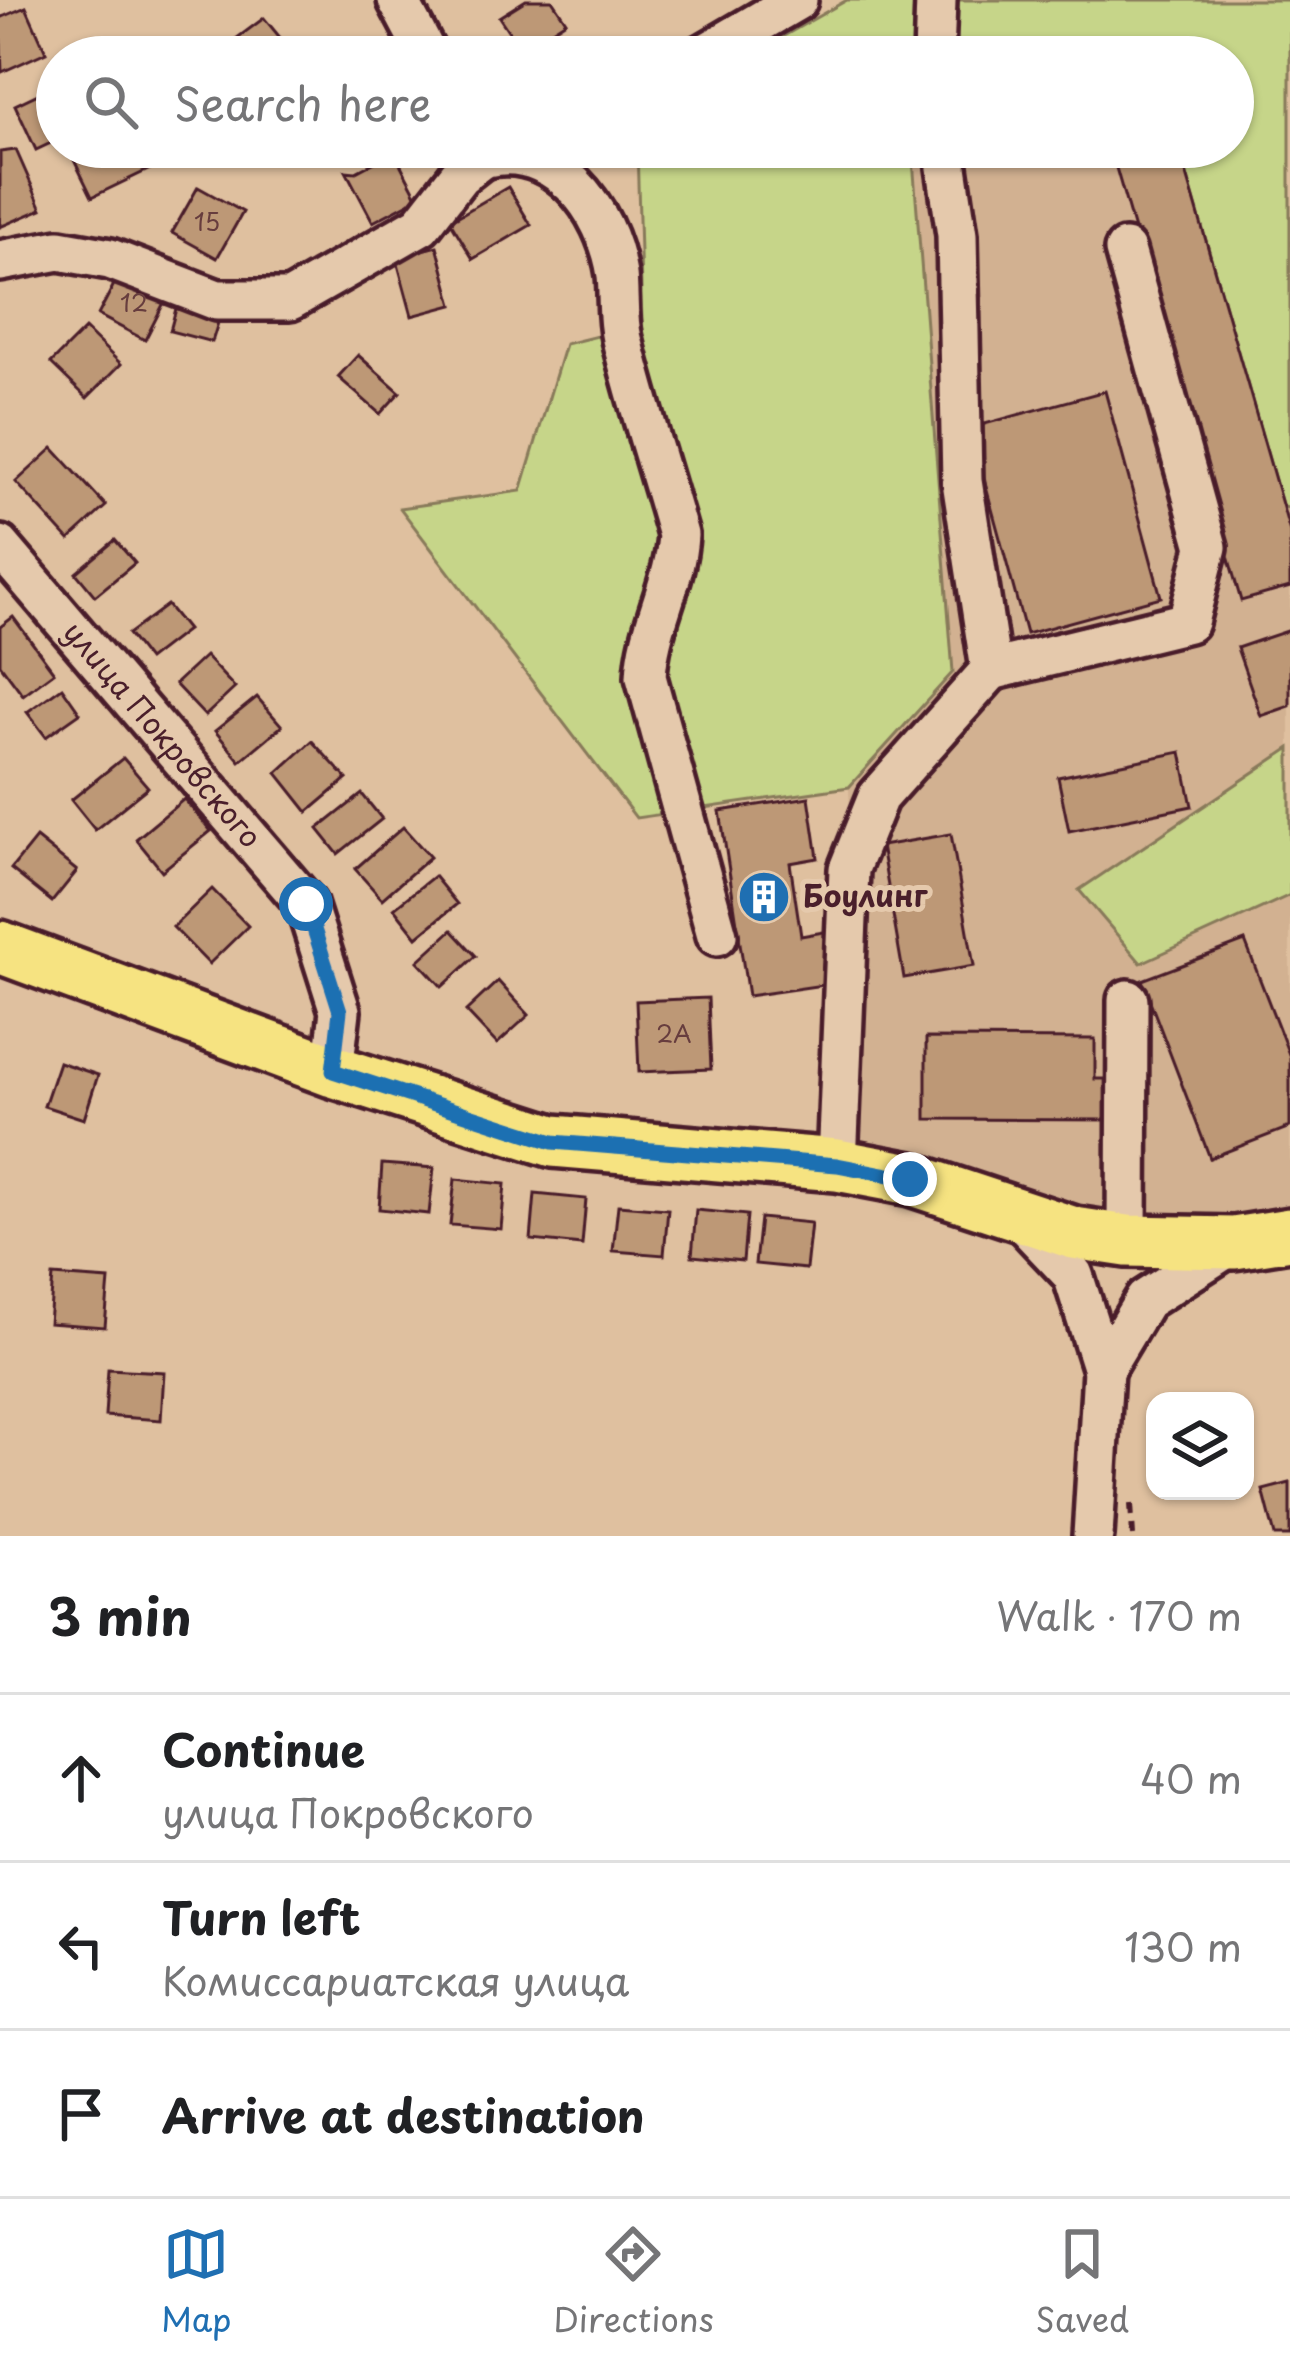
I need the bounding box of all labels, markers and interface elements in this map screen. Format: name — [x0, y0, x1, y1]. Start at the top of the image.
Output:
search box — [36, 36, 1254, 168]
text: Search here — [174, 68, 431, 136]
icon: search — [78, 69, 144, 135]
house number: 15 — [194, 203, 220, 239]
house number: 12 — [120, 284, 148, 320]
street label: улица Покровского — [54, 610, 274, 857]
building icon: Боулинг — [736, 869, 792, 925]
place label: Боулинг — [803, 872, 928, 917]
route start — [279, 877, 333, 931]
house number: 2А — [656, 1015, 692, 1051]
route end — [883, 1152, 937, 1206]
map controls — [1146, 1392, 1254, 1500]
button: layers — [1146, 1392, 1254, 1500]
text: 3 min — [48, 1576, 192, 1653]
text: Walk · 170 m — [996, 1585, 1242, 1644]
text: Continue — [162, 1714, 365, 1782]
icon: ahead — [48, 1745, 114, 1811]
text: 40 m — [1140, 1748, 1242, 1807]
text: улица Покровского — [162, 1782, 534, 1841]
text: Turn left — [162, 1882, 361, 1950]
icon: left — [48, 1913, 114, 1979]
text: 130 m — [1124, 1916, 1242, 1975]
text: Комиссариатская улица — [162, 1950, 629, 2009]
text: Arrive at destination — [162, 2080, 645, 2148]
icon: arrive — [48, 2081, 114, 2147]
tab: Map — [161, 2221, 231, 2343]
tab: Directions — [553, 2221, 714, 2343]
tab: Saved — [1035, 2221, 1129, 2343]

